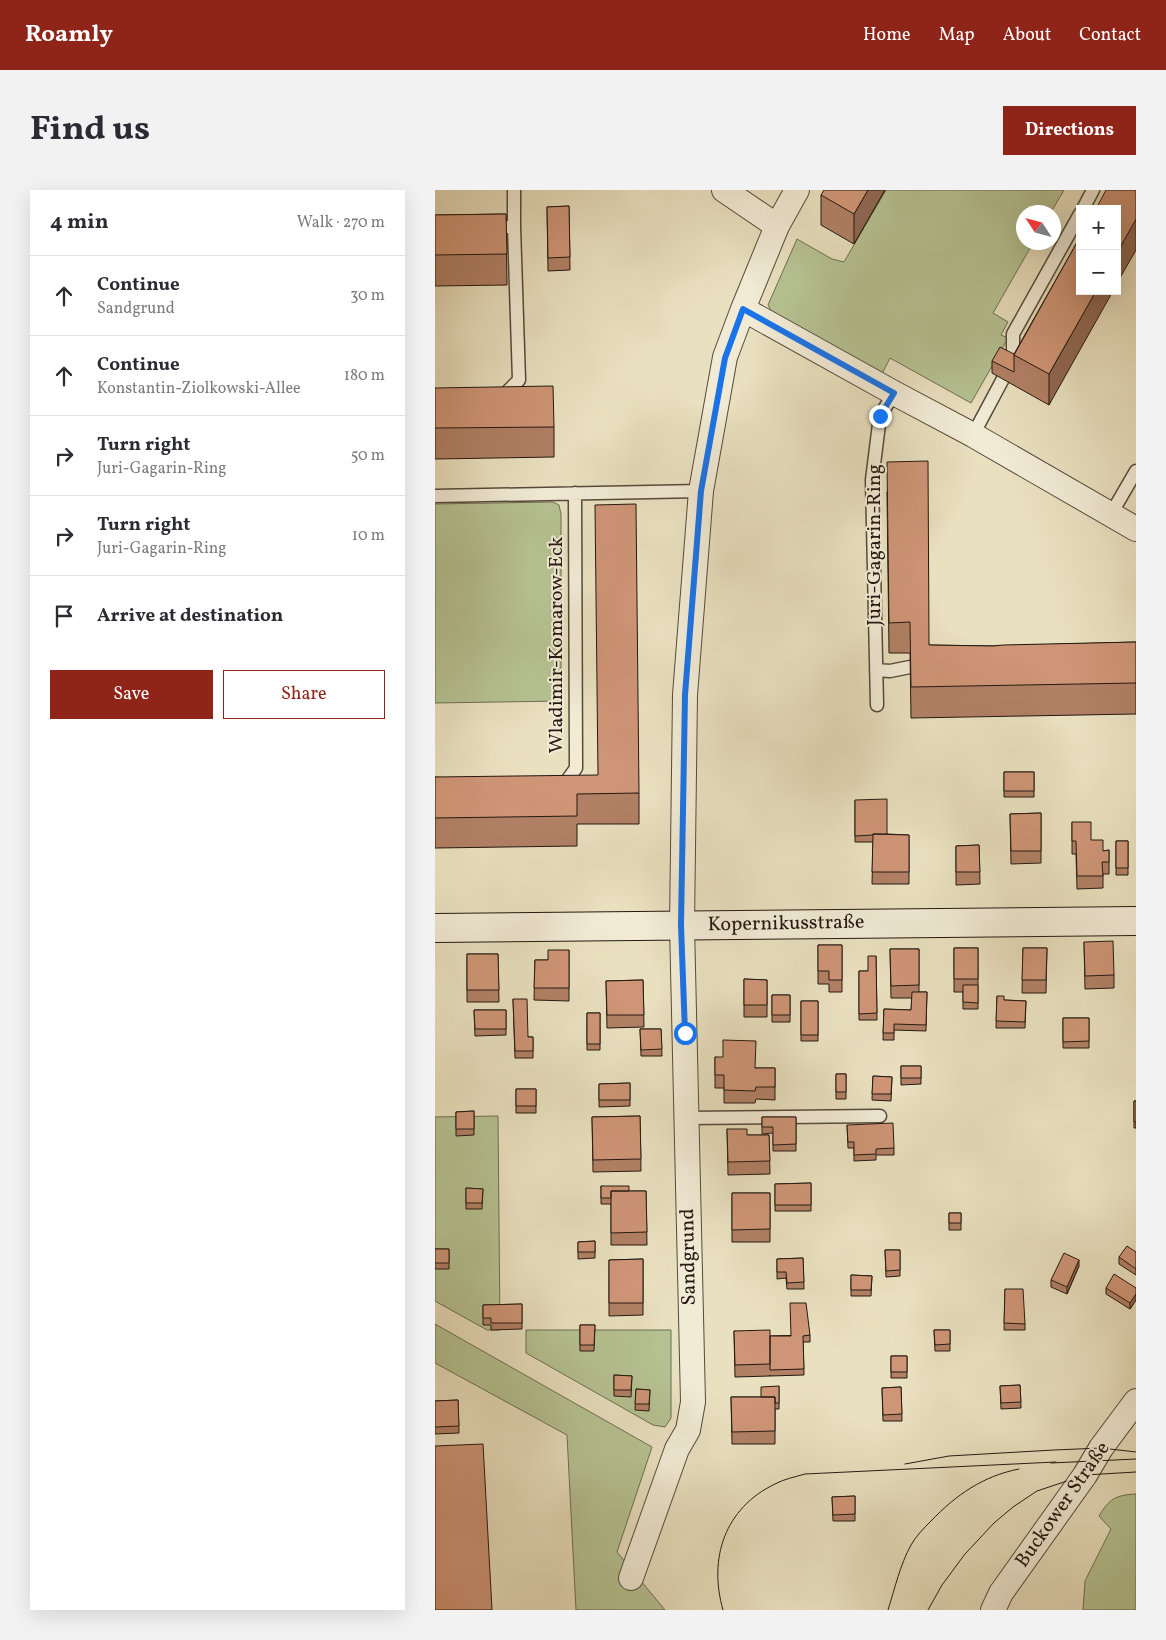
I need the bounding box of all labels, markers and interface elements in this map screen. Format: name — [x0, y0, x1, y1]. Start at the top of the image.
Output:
text: Roamly — [25, 18, 113, 52]
text: Home — [863, 23, 911, 48]
text: Map — [939, 23, 975, 48]
text: About — [1003, 23, 1051, 48]
text: Contact — [1079, 23, 1141, 48]
text: Find us — [30, 106, 150, 154]
button: Directions — [1003, 106, 1136, 155]
north arrow — [1016, 205, 1061, 250]
map controls — [1076, 205, 1121, 295]
button: + — [1076, 205, 1121, 250]
text: 4 min — [50, 208, 109, 237]
text: Walk · 270 m — [297, 212, 385, 234]
button: − — [1076, 250, 1121, 295]
text: Continue — [97, 272, 180, 298]
icon: ahead — [50, 282, 78, 310]
text: 30 m — [350, 285, 385, 307]
text: Sandgrund — [97, 298, 175, 320]
text: Continue — [97, 352, 180, 378]
icon: ahead — [50, 362, 78, 390]
text: 180 m — [344, 365, 385, 387]
text: Konstantin-Ziolkowski-Allee — [97, 378, 301, 400]
route end — [869, 405, 892, 428]
text: Turn right — [97, 432, 190, 458]
icon: right — [50, 442, 78, 470]
text: 50 m — [351, 445, 385, 467]
text: Juri-Gagarin-Ring — [97, 458, 226, 480]
street label: Juri-Gagarin-Ring — [861, 464, 889, 626]
text: Turn right — [97, 512, 190, 538]
icon: right — [50, 522, 78, 550]
text: 10 m — [352, 525, 385, 547]
street label: Wladimir-Komarow-Eck — [543, 536, 571, 753]
text: Juri-Gagarin-Ring — [97, 538, 226, 560]
icon: arrive — [50, 602, 78, 630]
text: Arrive at destination — [97, 603, 283, 629]
button: Save — [50, 670, 213, 719]
button: Share — [223, 670, 385, 719]
street label: Kopernikusstraße — [707, 909, 865, 939]
route start — [674, 1022, 697, 1045]
street label: Sandgrund — [674, 1208, 704, 1306]
street label: Buckower Straße — [1009, 1436, 1117, 1574]

